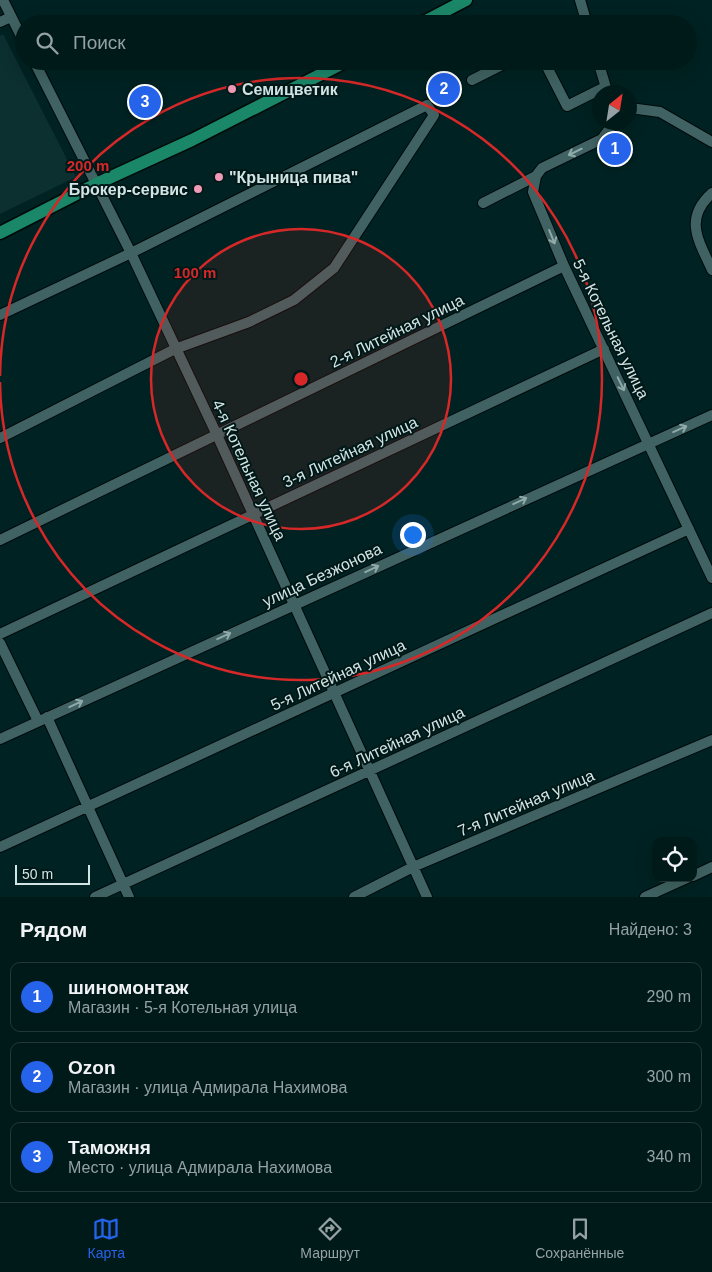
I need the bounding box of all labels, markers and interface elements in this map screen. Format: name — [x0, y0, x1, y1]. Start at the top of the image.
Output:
search box — [15, 15, 697, 70]
icon: search — [33, 29, 61, 57]
text: Поиск — [73, 32, 126, 53]
pin: 2 — [428, 70, 460, 108]
place label: Семицветик — [242, 81, 339, 98]
pin: 3 — [129, 83, 161, 121]
marker: Семицветик — [226, 83, 238, 95]
north arrow — [592, 85, 637, 130]
pin: 1 — [599, 130, 631, 168]
one-way arrow — [568, 148, 583, 157]
text: 200 m — [67, 157, 109, 174]
place label: "Крыница пива" — [229, 169, 358, 186]
marker: "Крыница пива" — [213, 171, 225, 183]
place label: Брокер-сервис — [69, 181, 188, 198]
marker: Брокер-сервис — [192, 183, 204, 195]
one-way arrow — [547, 229, 557, 244]
street label: 5-я Котельная улица — [570, 256, 652, 402]
text: 100 m — [174, 264, 216, 281]
street label: 2-я Литейная улица — [327, 291, 467, 371]
centre of rings — [292, 370, 310, 388]
one-way arrow — [616, 376, 626, 391]
street label: 4-я Котельная улица — [209, 397, 289, 543]
street label: 3-я Литейная улица — [280, 413, 420, 491]
one-way arrow — [672, 423, 687, 433]
one-way arrow — [512, 496, 527, 506]
your location — [400, 522, 426, 548]
street label: улица Безжонова — [260, 540, 384, 610]
one-way arrow — [364, 564, 379, 573]
one-way arrow — [216, 631, 231, 641]
street label: 5-я Литейная улица — [268, 636, 408, 714]
one-way arrow — [68, 699, 83, 708]
street label: 6-я Литейная улица — [327, 703, 467, 781]
street label: 7-я Литейная улица — [455, 766, 597, 839]
map controls — [652, 837, 697, 882]
button: locate — [652, 837, 697, 882]
scale bar — [15, 862, 90, 885]
text: 50 m — [22, 866, 53, 882]
text: Рядом — [20, 918, 87, 941]
text: Найдено: 3 — [609, 921, 692, 938]
text: шиномонтаж — [68, 977, 189, 998]
text: 1 — [33, 988, 41, 1005]
text: 290 m — [647, 988, 691, 1005]
text: Магазин · 5-я Котельная улица — [68, 999, 297, 1016]
text: Ozon — [68, 1057, 116, 1078]
text: 2 — [33, 1068, 41, 1085]
text: 300 m — [647, 1068, 691, 1085]
text: Магазин · улица Адмирала Нахимова — [68, 1079, 347, 1096]
text: Таможня — [68, 1137, 151, 1158]
text: 3 — [33, 1148, 41, 1165]
text: 340 m — [647, 1148, 691, 1165]
text: Место · улица Адмирала Нахимова — [68, 1159, 332, 1176]
tab: Карта — [88, 1215, 125, 1261]
tab: Маршрут — [300, 1215, 360, 1261]
tab: Сохранённые — [535, 1215, 624, 1261]

